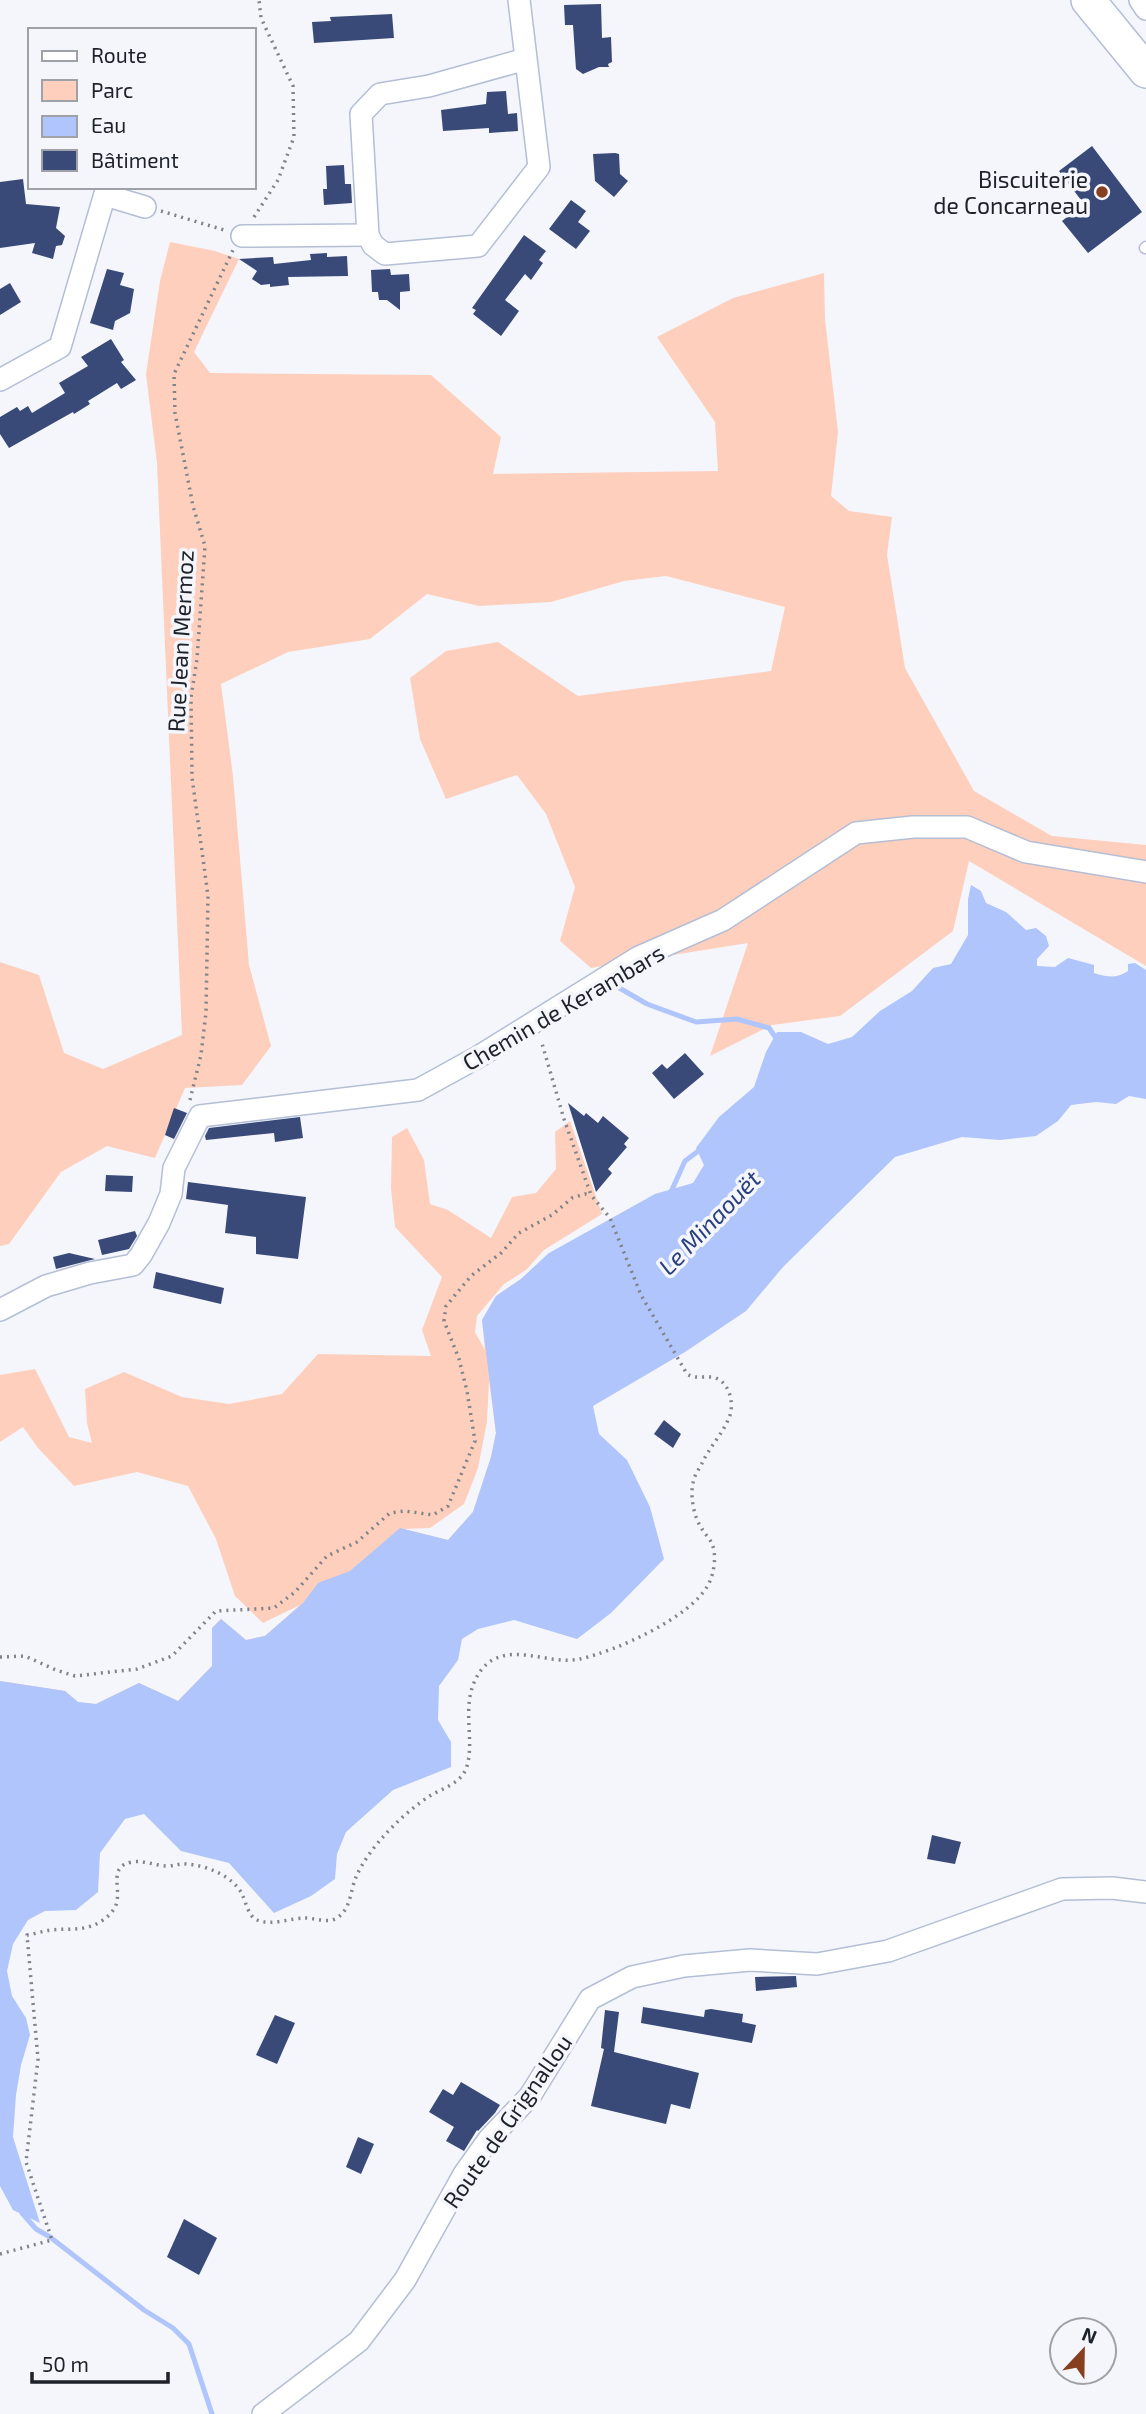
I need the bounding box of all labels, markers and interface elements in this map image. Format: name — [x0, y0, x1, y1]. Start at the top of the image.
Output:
legend — [28, 28, 256, 189]
text: Route — [91, 42, 147, 67]
text: Parc — [91, 77, 133, 102]
text: Eau — [91, 112, 126, 137]
text: Bâtiment — [91, 147, 179, 172]
place label: Biscuiterie de Concarneau — [933, 165, 1088, 219]
marker: Biscuiterie de Concarneau — [1094, 184, 1110, 200]
street label: Rue Jean Mermoz — [161, 549, 199, 733]
street label: Chemin de Kerambars — [457, 938, 669, 1076]
water label: Le Minaouët — [652, 1163, 767, 1280]
street label: Route de Grignallou — [437, 2029, 577, 2213]
north arrow — [1048, 2316, 1118, 2386]
text: N — [1079, 2322, 1100, 2348]
scale bar — [32, 2340, 168, 2384]
text: 50 m — [42, 2351, 89, 2376]

